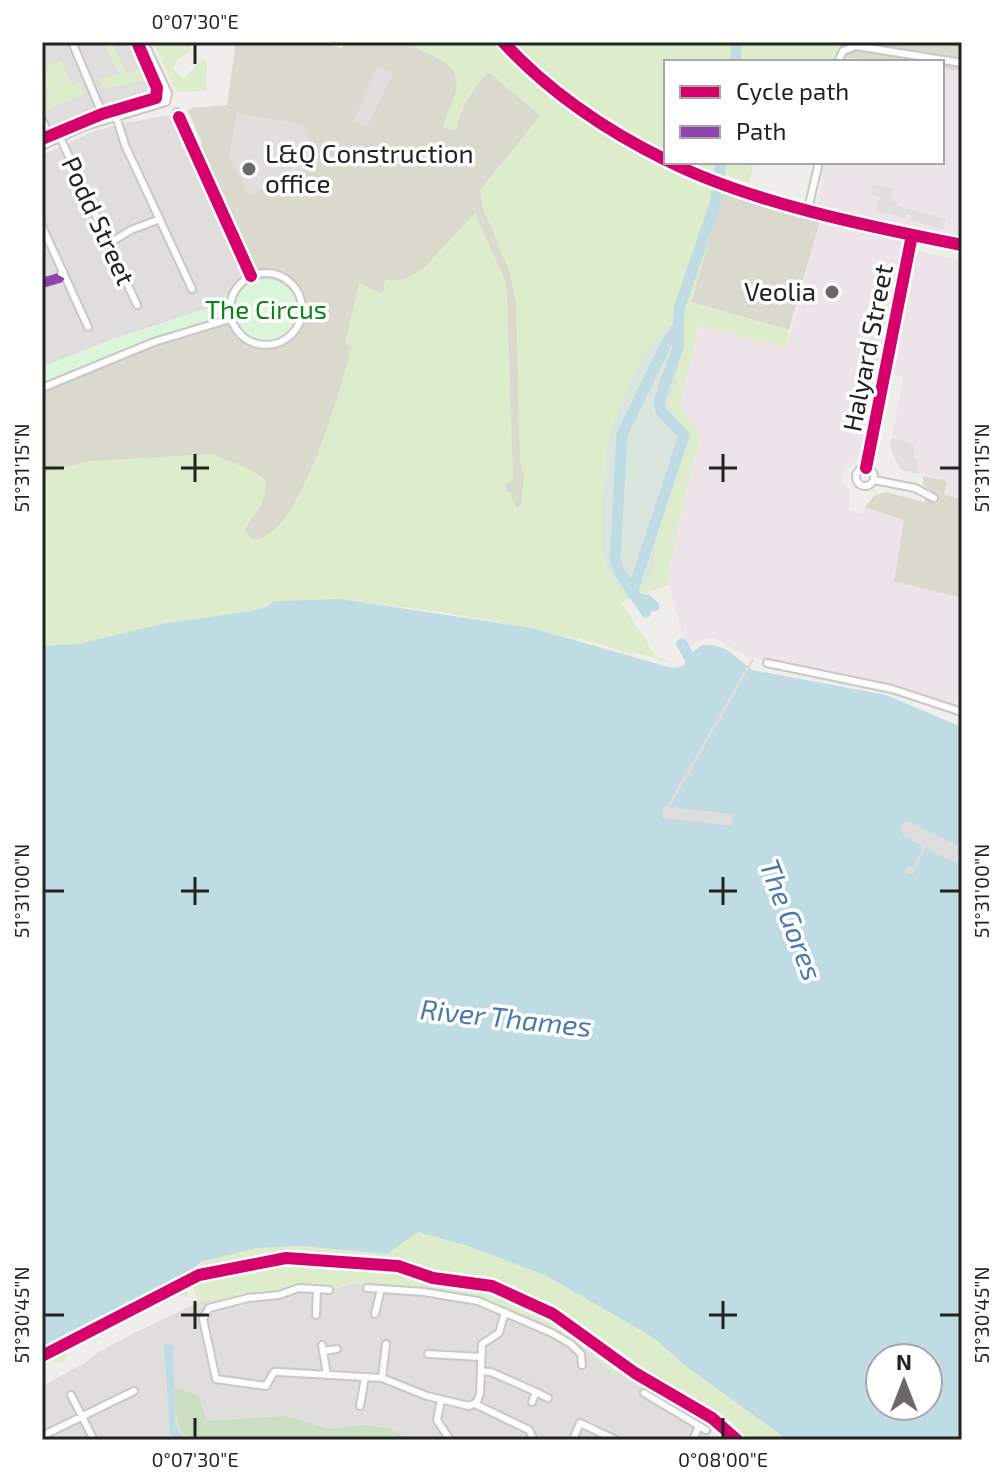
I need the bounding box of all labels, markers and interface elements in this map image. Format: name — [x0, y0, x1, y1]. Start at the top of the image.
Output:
text: 0°07'30"E — [151, 9, 239, 33]
legend — [664, 60, 944, 164]
text: Cycle path — [736, 76, 849, 105]
text: Path — [736, 116, 786, 145]
place label: L&Q Construction office — [265, 137, 474, 198]
street label: Podd Street — [56, 151, 143, 289]
marker: L&Q Construction office — [240, 160, 258, 178]
street label: Halyard Street — [835, 261, 898, 434]
place label: Veolia — [744, 275, 816, 306]
marker: Veolia — [823, 283, 841, 301]
park label: The Circus — [205, 293, 327, 324]
text: 51°31'15"N — [9, 423, 33, 513]
text: 51°31'15"N — [969, 423, 993, 513]
text: 51°31'00"N — [9, 844, 33, 938]
text: 51°31'00"N — [969, 844, 993, 938]
water label: The Gores — [753, 854, 831, 985]
water label: River Thames — [419, 991, 593, 1043]
text: 51°30'45"N — [9, 1266, 33, 1364]
text: 51°30'45"N — [969, 1266, 993, 1364]
north arrow — [864, 1342, 944, 1422]
text: N — [896, 1348, 912, 1374]
text: 0°07'30"E — [151, 1447, 239, 1471]
text: 0°08'00"E — [678, 1447, 768, 1471]

